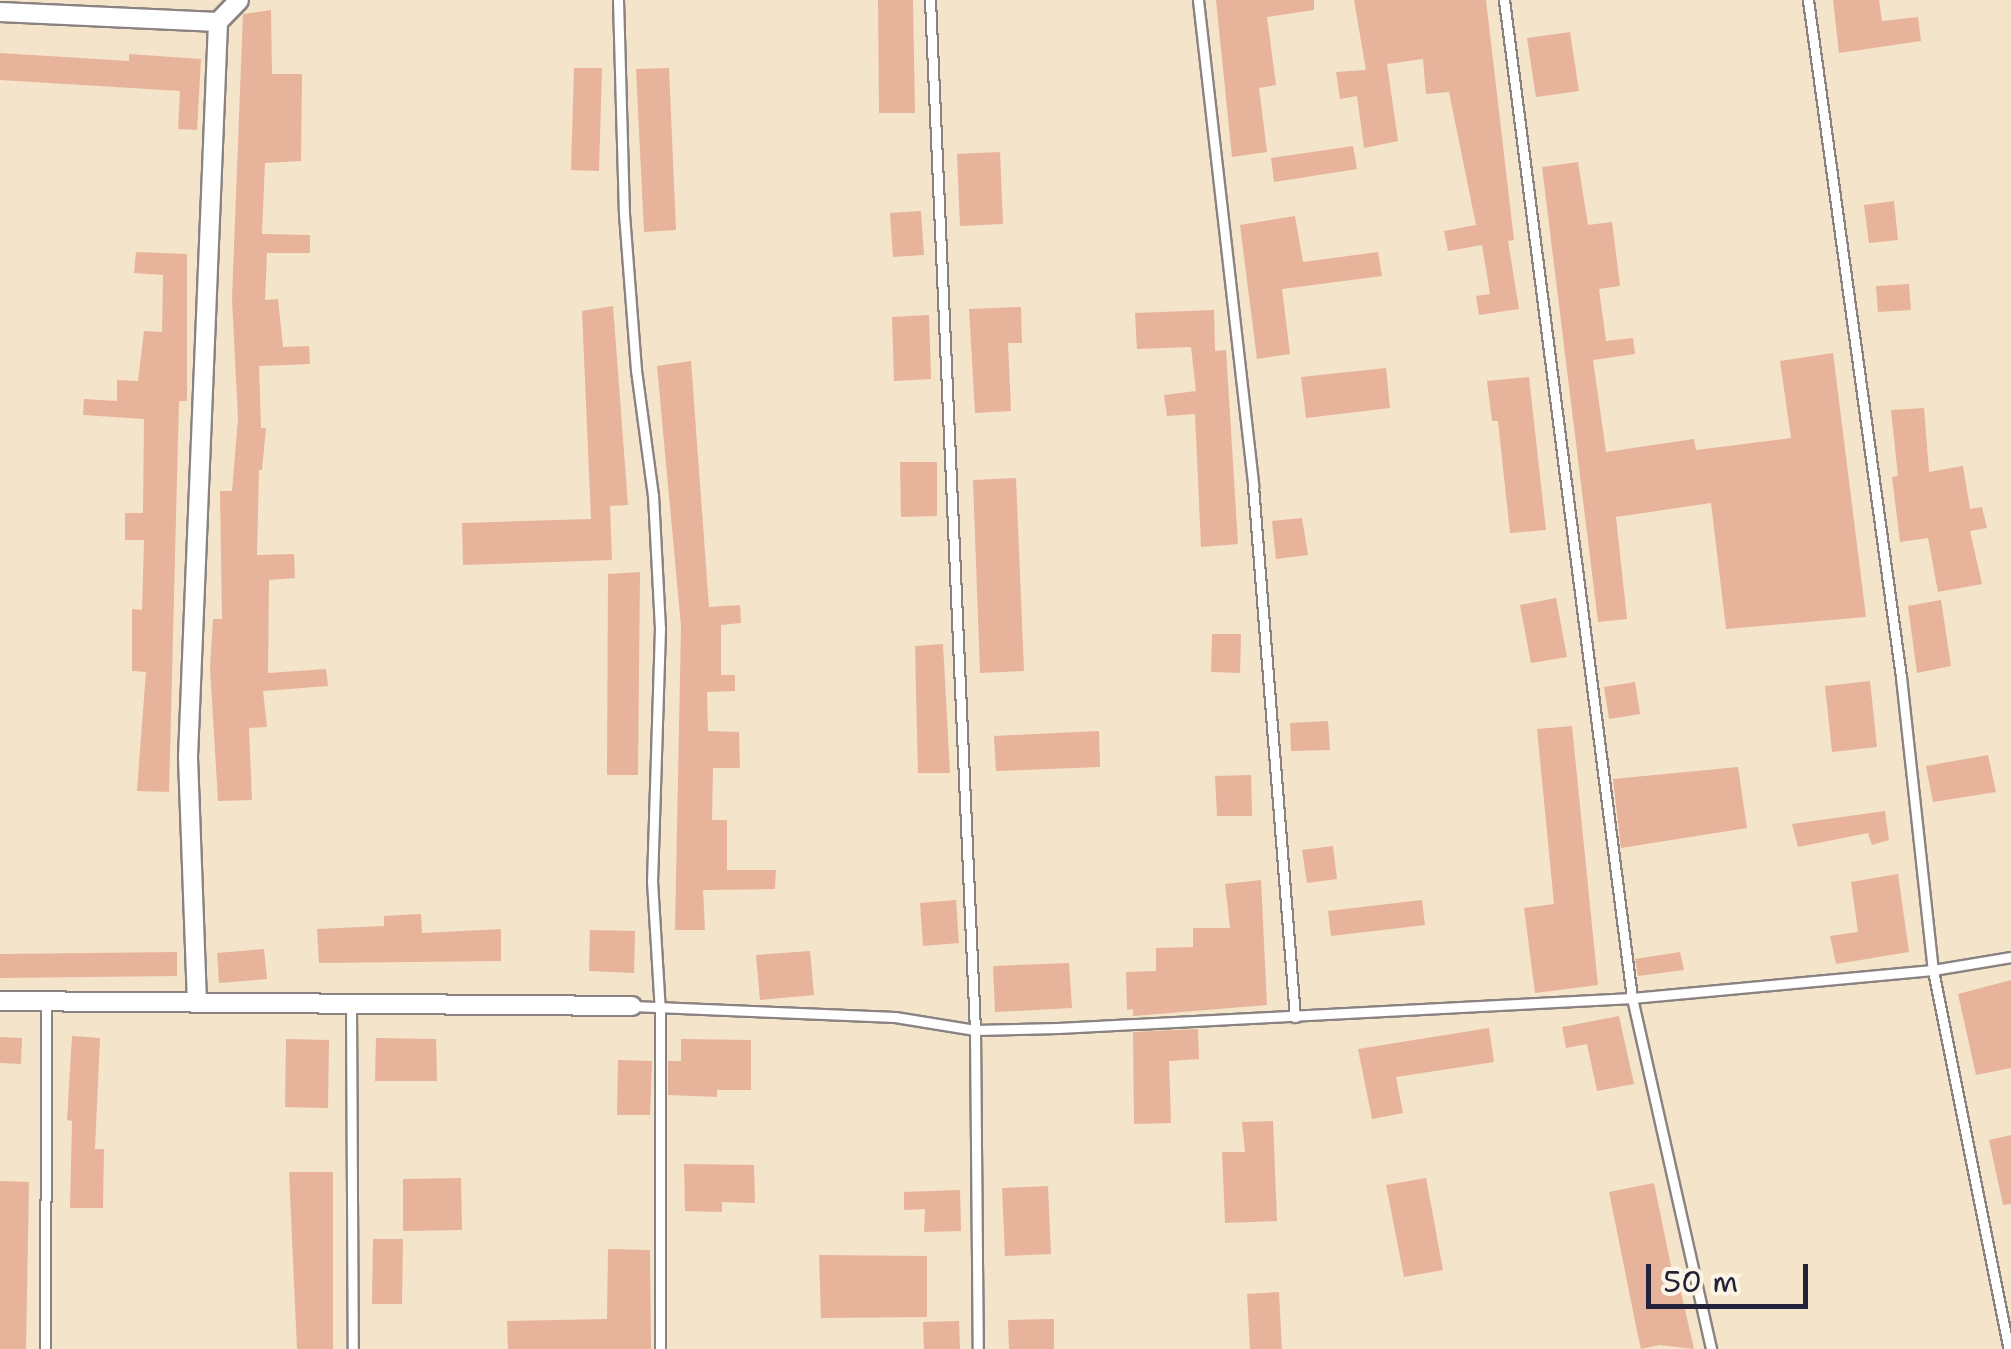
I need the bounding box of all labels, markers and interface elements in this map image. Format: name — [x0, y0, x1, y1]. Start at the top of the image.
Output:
scale bar — [1651, 1244, 1814, 1306]
text: 50 m — [1663, 1261, 1738, 1302]

